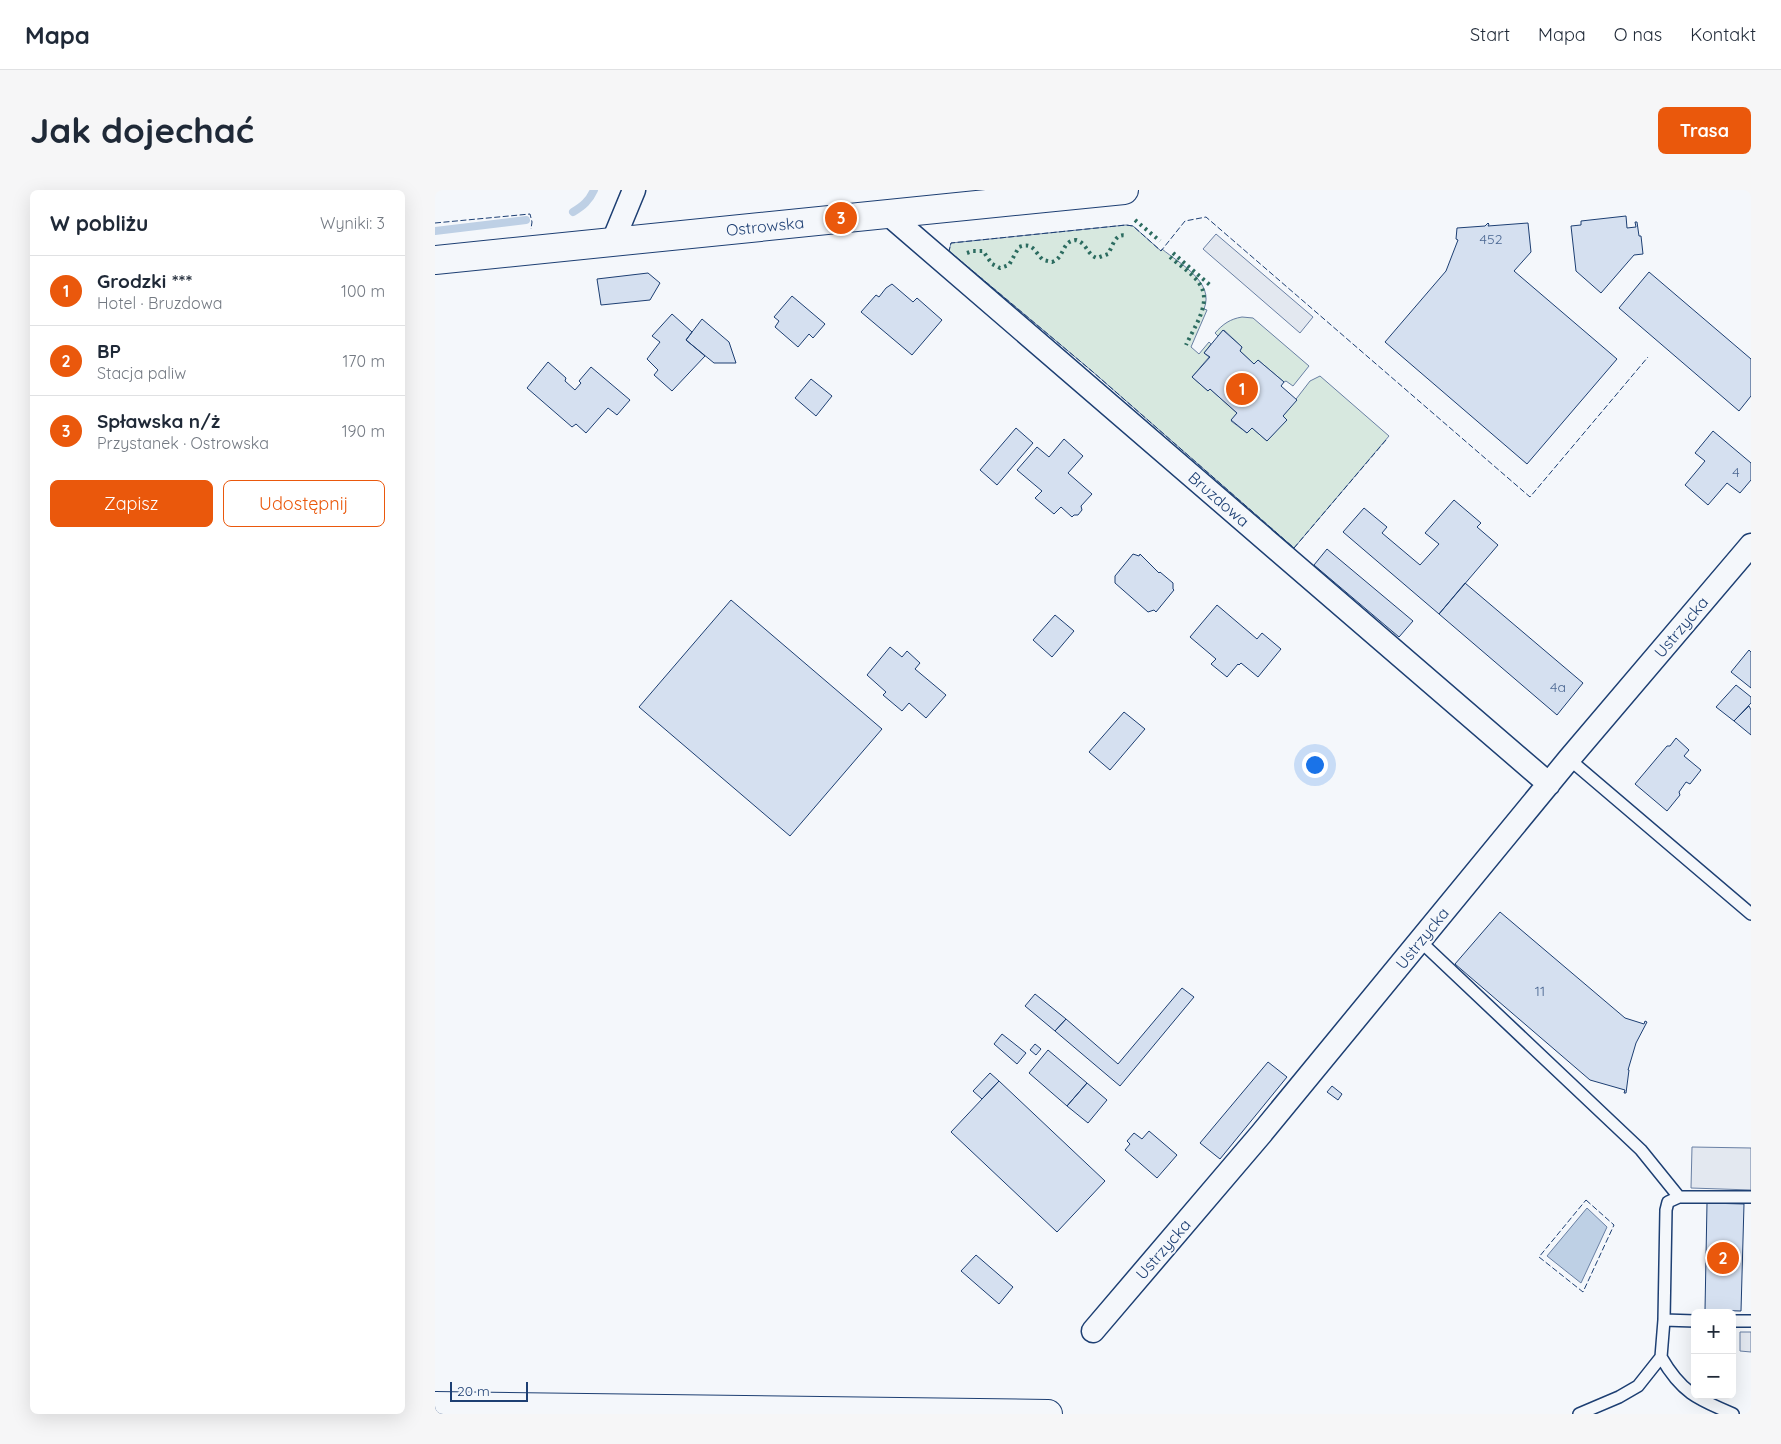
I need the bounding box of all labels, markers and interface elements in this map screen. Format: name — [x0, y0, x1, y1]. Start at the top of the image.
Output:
text: Mapa — [25, 20, 90, 50]
text: Start — [1470, 23, 1510, 46]
text: Mapa — [1538, 23, 1586, 46]
text: O nas — [1614, 23, 1662, 46]
text: Kontakt — [1690, 23, 1756, 46]
button: Trasa — [1658, 107, 1751, 154]
text: Jak dojechać — [30, 108, 254, 152]
pin: 3 — [825, 199, 857, 237]
text: W pobliżu — [50, 210, 148, 236]
street label: Ostrowska — [725, 212, 805, 240]
text: Wyniki: 3 — [320, 213, 385, 233]
house number: 452 — [1480, 230, 1503, 248]
text: Grodzki *** — [97, 269, 192, 293]
text: 1 — [63, 281, 69, 301]
text: 100 m — [341, 281, 385, 301]
text: Hotel · Bruzdowa — [97, 293, 222, 313]
text: BP — [97, 339, 121, 363]
text: 2 — [61, 351, 71, 371]
text: 170 m — [342, 351, 385, 371]
text: Stacja paliw — [97, 363, 186, 383]
pin: 1 — [1226, 370, 1258, 408]
text: Spławska n/ż — [97, 409, 220, 433]
text: 3 — [62, 421, 70, 441]
text: 190 m — [342, 421, 385, 441]
text: Przystanek · Ostrowska — [97, 433, 269, 453]
house number: 4 — [1732, 463, 1740, 481]
street label: Bruzdowa — [1184, 467, 1254, 531]
button: Zapisz — [50, 480, 213, 527]
button: Udostępnij — [223, 480, 385, 527]
street label: Ustrzycka — [1650, 592, 1712, 662]
house number: 4a — [1550, 678, 1566, 696]
your location — [1302, 752, 1328, 778]
street label: Ustrzycka — [1391, 903, 1453, 973]
house number: 11 — [1535, 982, 1545, 1000]
street label: Ustrzycka — [1131, 1215, 1195, 1283]
pin: 2 — [1707, 1239, 1739, 1277]
map controls — [1691, 1309, 1736, 1399]
button: + — [1691, 1309, 1736, 1354]
button: − — [1691, 1354, 1736, 1399]
scale bar — [450, 1379, 527, 1402]
text: 20 m — [457, 1382, 490, 1400]

